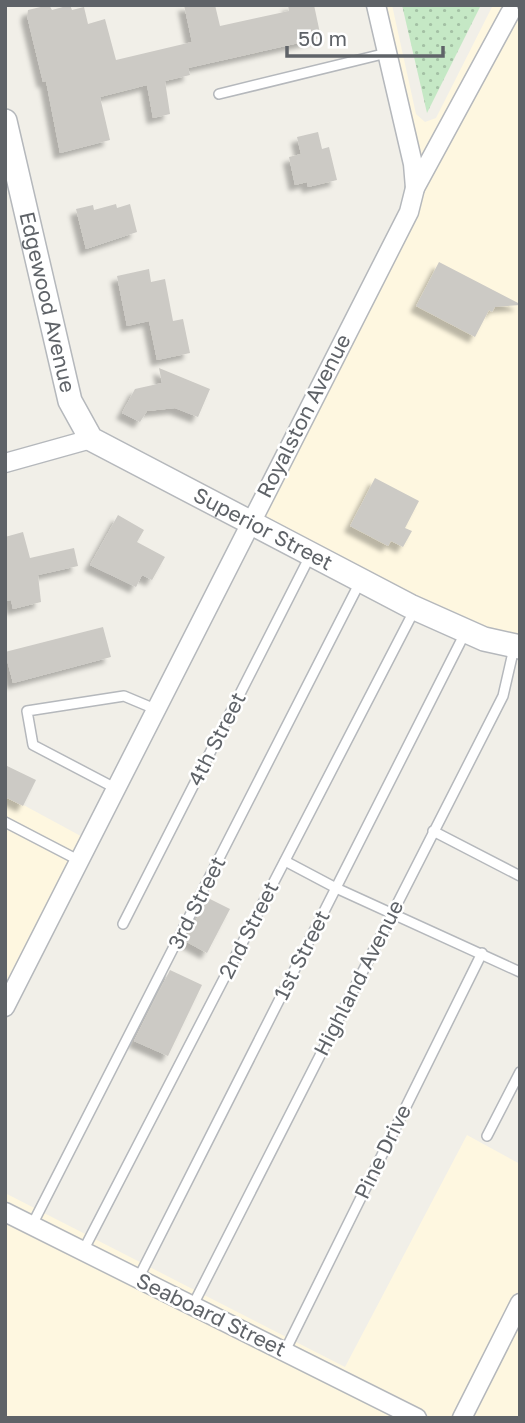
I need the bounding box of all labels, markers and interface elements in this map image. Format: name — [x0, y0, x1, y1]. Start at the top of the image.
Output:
scale bar — [287, 14, 443, 58]
text: 50 m — [298, 25, 347, 51]
street label: Edgewood Avenue — [14, 209, 82, 395]
street label: Royalston Avenue — [251, 329, 356, 502]
street label: Superior Street — [189, 481, 337, 575]
street label: 4th Street — [181, 687, 251, 790]
street label: 3rd Street — [162, 852, 231, 953]
street label: 2nd Street — [213, 877, 284, 982]
street label: Highland Avenue — [308, 895, 409, 1060]
street label: 1st Street — [267, 905, 335, 1004]
street label: Pine Drive — [348, 1100, 416, 1203]
street label: Seaboard Street — [132, 1267, 290, 1362]

